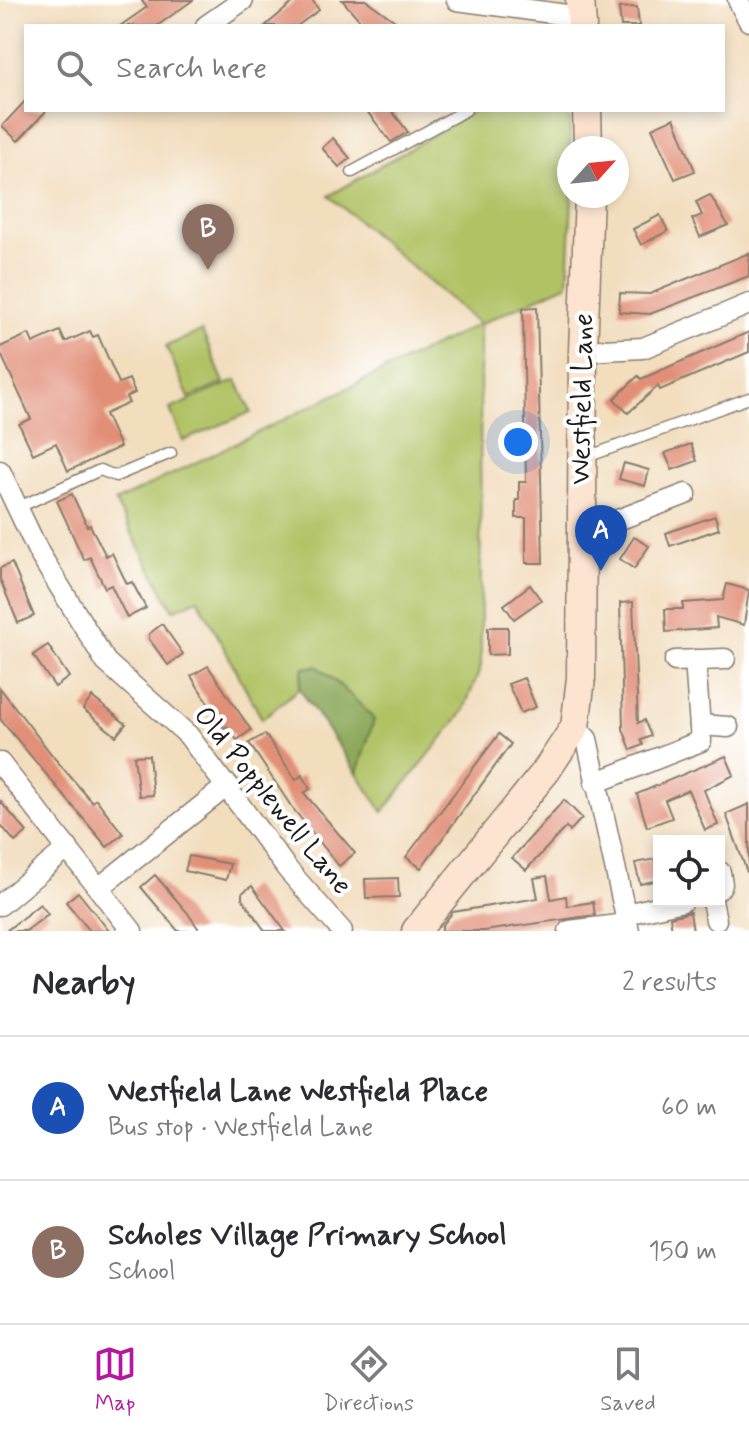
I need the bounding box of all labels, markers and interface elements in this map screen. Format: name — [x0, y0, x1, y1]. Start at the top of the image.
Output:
search box — [24, 24, 725, 112]
icon: search — [52, 46, 96, 90]
text: Search here — [116, 49, 267, 88]
north arrow — [557, 136, 629, 208]
pin: B — [182, 204, 234, 270]
street label: Westfield Lane — [563, 313, 603, 485]
your location — [498, 422, 538, 462]
pin: A — [575, 505, 627, 571]
street label: Old Popplewell Lane — [184, 699, 360, 903]
map controls — [653, 835, 725, 907]
button: locate — [653, 835, 725, 907]
text: Nearby — [32, 961, 136, 1006]
text: 2 results — [622, 966, 717, 1000]
text: Westfield Lane Westfield Place — [108, 1072, 488, 1111]
text: A — [49, 1091, 67, 1125]
text: 60 m — [661, 1091, 717, 1125]
text: Bus stop · Westfield Lane — [108, 1111, 373, 1145]
text: Scholes Village Primary School — [108, 1216, 507, 1255]
text: B — [50, 1235, 66, 1269]
text: 150 m — [648, 1235, 717, 1269]
text: School — [108, 1255, 175, 1289]
tab: Map — [93, 1342, 137, 1418]
tab: Directions — [323, 1342, 414, 1418]
tab: Saved — [600, 1342, 656, 1418]

